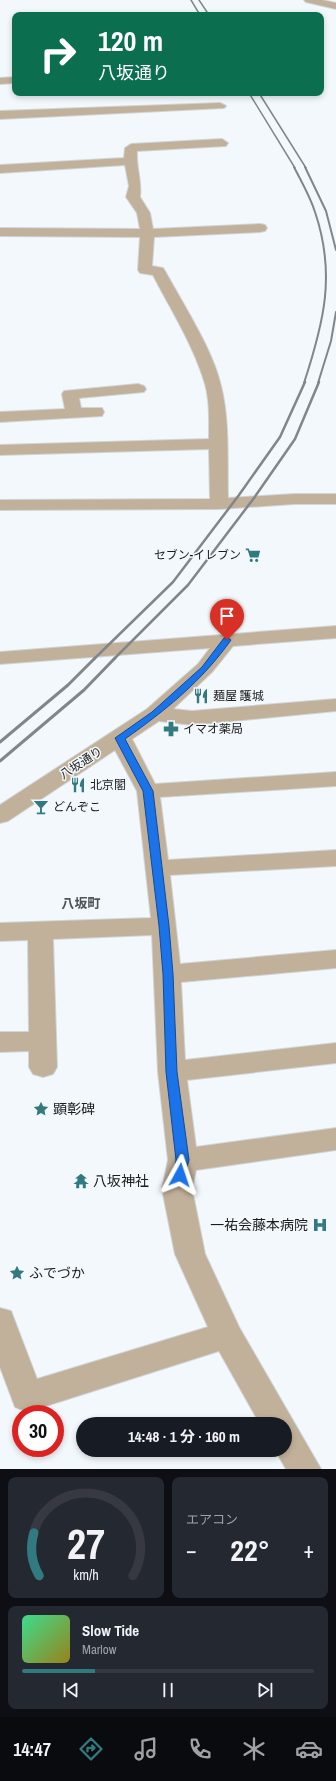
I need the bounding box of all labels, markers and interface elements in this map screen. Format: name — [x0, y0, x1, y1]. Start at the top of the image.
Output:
text: 120 m — [98, 22, 163, 60]
icon: right — [32, 28, 84, 80]
text: 八坂通り — [98, 60, 170, 85]
supermarket icon: セブン-イレブン — [244, 546, 262, 564]
place label: セブン-イレブン — [154, 547, 241, 563]
pin — [210, 599, 244, 640]
icon: arrive — [216, 605, 238, 627]
restaurant icon: 麺屋 護城 — [192, 687, 210, 705]
place label: 麺屋 護城 — [213, 688, 264, 704]
pharmacy icon: イマオ薬局 — [162, 720, 180, 738]
place label: イマオ薬局 — [183, 721, 243, 737]
street label: 八坂通り — [57, 743, 105, 783]
restaurant icon: 北京閣 — [69, 776, 87, 794]
place label: 北京閣 — [90, 777, 126, 793]
bar icon: どんぞこ — [32, 798, 50, 816]
place label: どんぞこ — [53, 799, 101, 815]
district label: 八坂町 — [61, 895, 101, 912]
place icon: 顕彰碑 — [32, 1100, 50, 1118]
place label: 顕彰碑 — [53, 1100, 95, 1118]
position arrow — [159, 1154, 201, 1196]
temple icon: 八坂神社 — [72, 1172, 90, 1190]
place label: 八坂神社 — [93, 1172, 149, 1190]
place label: 一祐会藤本病院 — [210, 1216, 308, 1234]
hospital icon: 一祐会藤本病院 — [311, 1216, 329, 1234]
place icon: ふでづか — [8, 1264, 26, 1282]
place label: ふでづか — [29, 1264, 85, 1282]
speed limit sign: 30 — [12, 1405, 64, 1457]
text: 14:48 · 1 分 · 160 m — [128, 1426, 240, 1447]
text: エアコン — [186, 1511, 238, 1528]
text: 27 — [67, 1515, 105, 1571]
text: 22° — [230, 1530, 270, 1570]
text: − — [186, 1535, 197, 1565]
text: + — [303, 1535, 314, 1565]
text: km/h — [73, 1564, 99, 1583]
text: Slow Tide — [82, 1620, 139, 1641]
text: Marlow — [82, 1641, 116, 1658]
icon: previous — [60, 1679, 82, 1701]
icon: pause — [157, 1679, 179, 1701]
icon: next — [254, 1679, 276, 1701]
icon: directions — [77, 1735, 105, 1763]
icon: music — [132, 1735, 160, 1763]
icon: phone — [186, 1735, 214, 1763]
icon: climate — [240, 1735, 268, 1763]
icon: car — [295, 1735, 323, 1763]
text: 14:47 — [13, 1737, 51, 1762]

